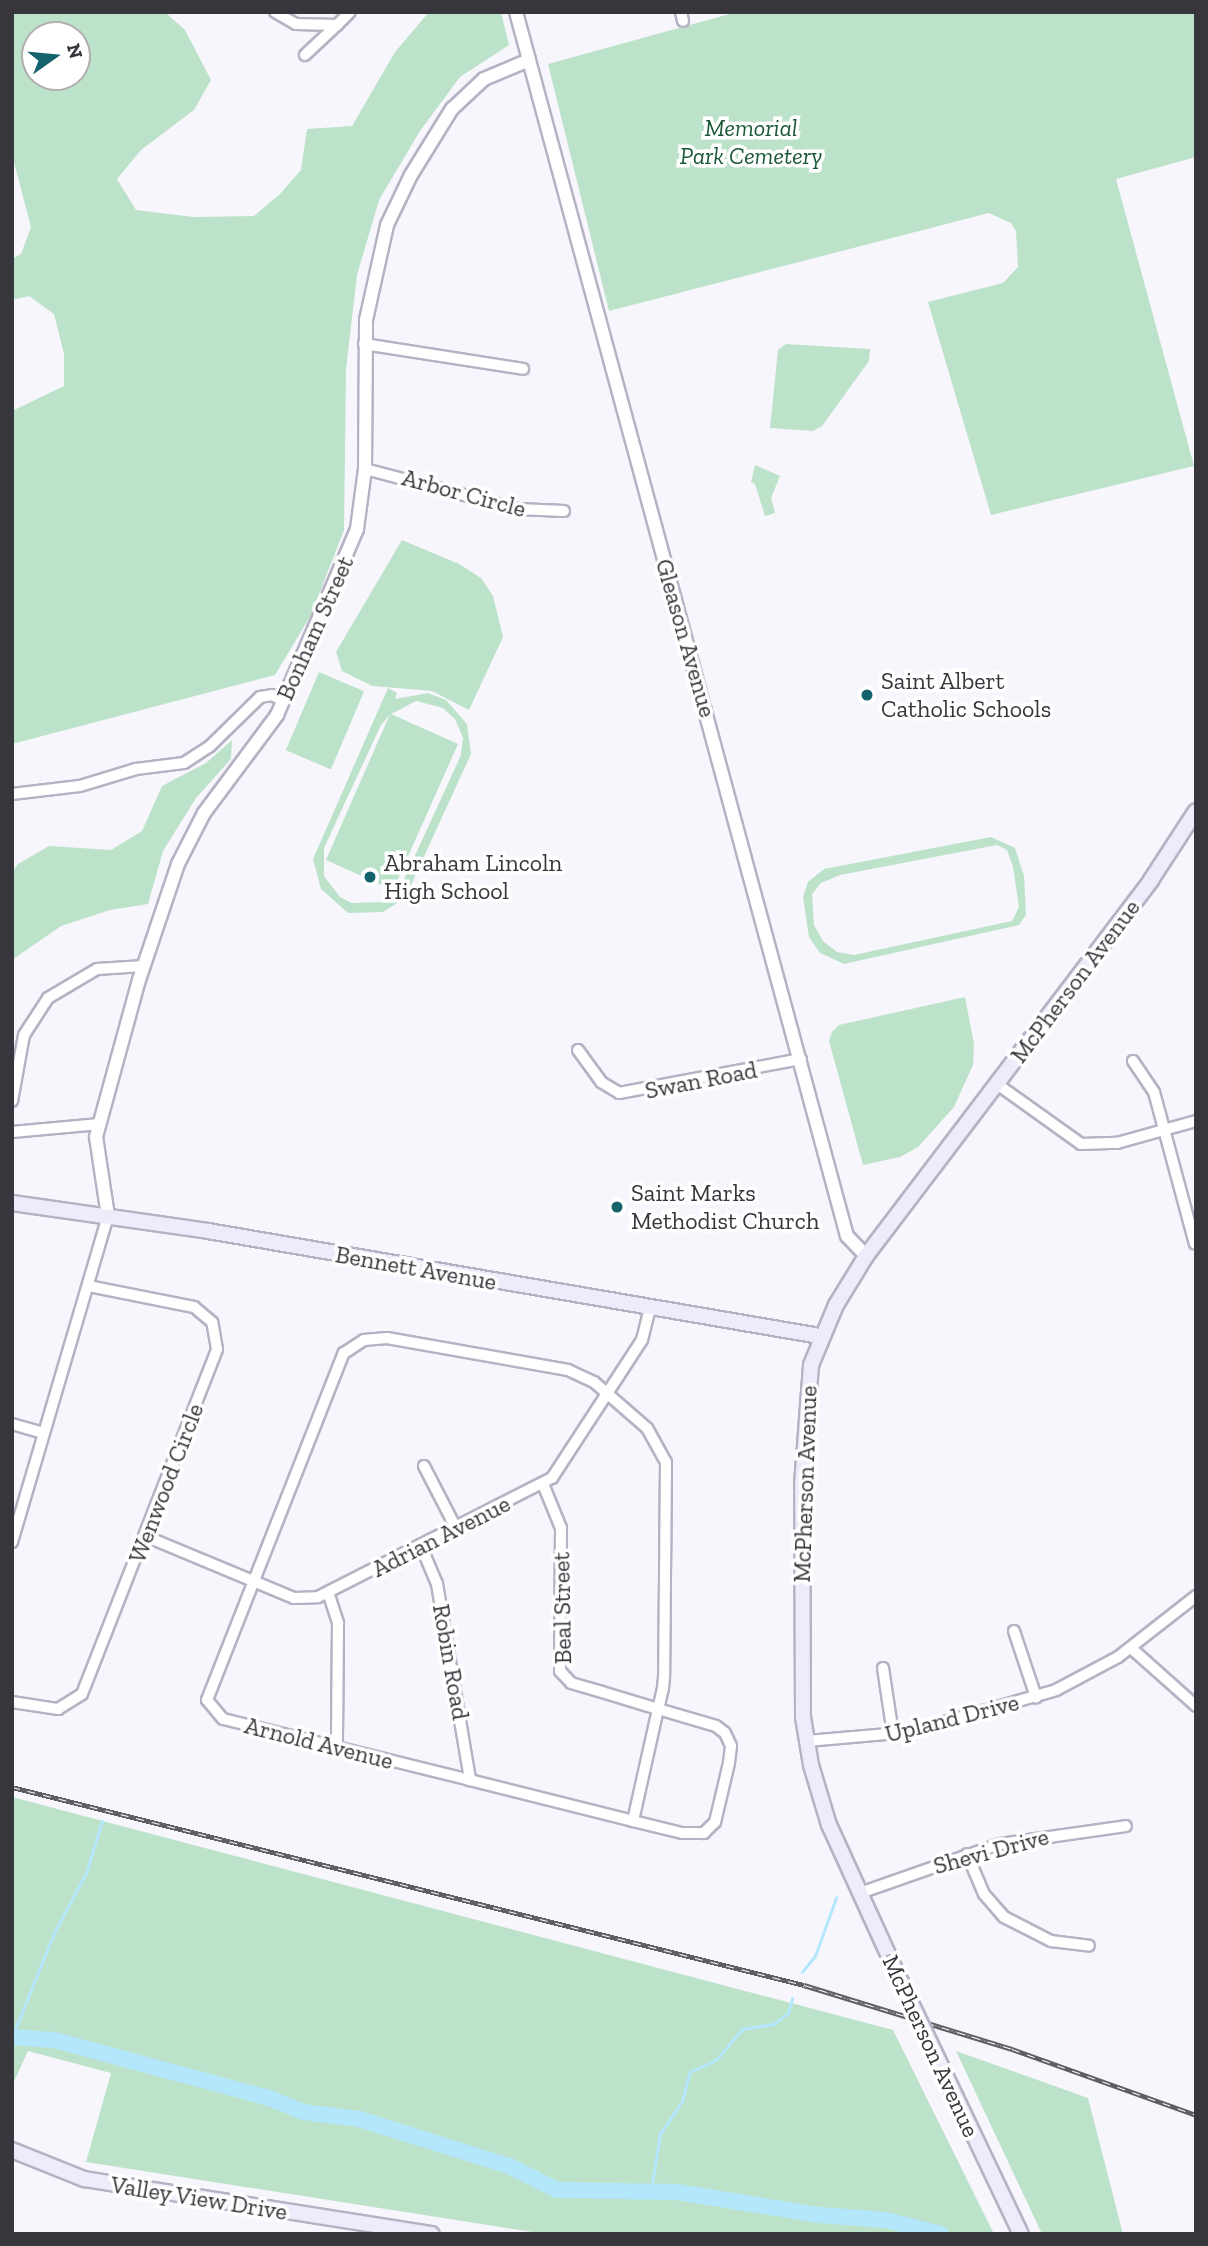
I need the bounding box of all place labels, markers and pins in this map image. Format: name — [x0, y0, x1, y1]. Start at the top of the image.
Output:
place label: Saint Albert Catholic Schools — [881, 667, 1051, 723]
marker: Saint Albert Catholic Schools — [859, 687, 875, 703]
place label: Abraham Lincoln High School — [384, 849, 562, 905]
marker: Abraham Lincoln High School — [362, 869, 378, 885]
place label: Saint Marks Methodist Church — [631, 1179, 819, 1235]
marker: Saint Marks Methodist Church — [609, 1199, 625, 1215]

